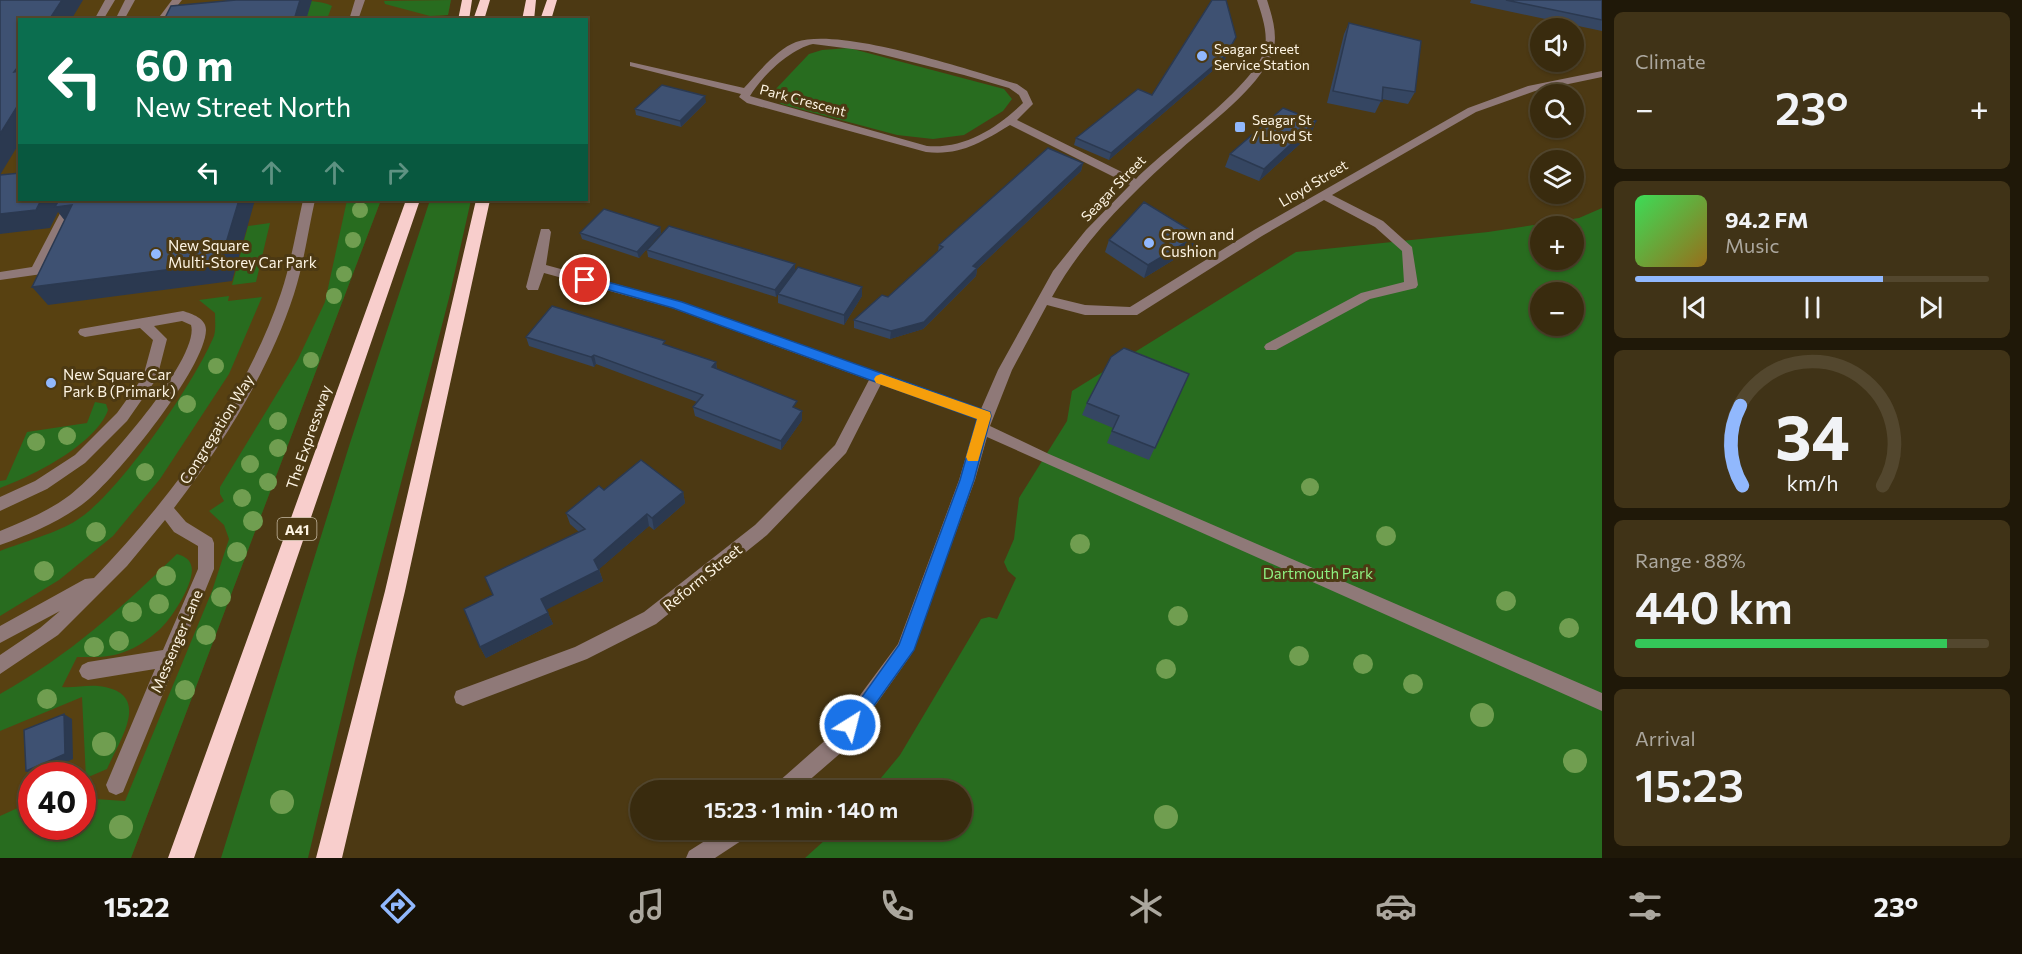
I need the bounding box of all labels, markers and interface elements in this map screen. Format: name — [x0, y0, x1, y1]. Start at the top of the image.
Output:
map controls — [1530, 18, 1584, 336]
button: sound — [1530, 18, 1584, 72]
text: 60 m — [135, 38, 234, 90]
place label: Seagar Street Service Station — [1214, 40, 1310, 73]
icon: left — [36, 42, 114, 120]
marker: Seagar Street Service Station — [1195, 49, 1209, 63]
text: Climate — [1635, 49, 1705, 73]
text: 23° — [1775, 79, 1848, 134]
street label: Park Crescent — [758, 80, 848, 120]
button: search — [1530, 84, 1584, 138]
text: − — [1635, 87, 1654, 128]
text: + — [1970, 87, 1989, 128]
text: New Street North — [135, 90, 351, 123]
place label: Seagar St / Lloyd St — [1252, 111, 1313, 144]
marker: Seagar St / Lloyd St — [1233, 120, 1247, 134]
button: layers — [1530, 150, 1584, 204]
street label: Seagar Street — [1077, 151, 1149, 225]
icon: left — [192, 156, 225, 189]
icon: ahead — [255, 156, 288, 189]
icon: ahead — [318, 156, 351, 189]
icon: right — [381, 156, 414, 189]
street label: Lloyd Street — [1276, 156, 1351, 210]
text: 94.2 FM — [1725, 206, 1808, 233]
button: + — [1530, 216, 1584, 270]
place label: Crown and Cushion — [1161, 225, 1234, 260]
text: Music — [1725, 233, 1779, 257]
place label: New Square Multi-Storey Car Park — [168, 236, 317, 271]
marker: Crown and Cushion — [1142, 236, 1156, 250]
marker: New Square Multi-Storey Car Park — [149, 247, 163, 261]
pin — [559, 254, 610, 305]
icon: arrive — [568, 263, 601, 296]
button: − — [1530, 282, 1584, 336]
icon: previous — [1678, 291, 1711, 324]
icon: pause — [1796, 291, 1829, 324]
icon: next — [1914, 291, 1947, 324]
place label: New Square Car Park B (Primark) — [63, 365, 176, 400]
street label: Congregation Way — [175, 371, 257, 487]
marker: New Square Car Park B (Primark) — [44, 376, 58, 390]
street label: The Expressway — [282, 382, 334, 492]
text: 34 — [1775, 397, 1849, 473]
text: km/h — [1786, 469, 1838, 495]
road number: A41 — [278, 518, 316, 540]
street label: Reform Street — [659, 540, 745, 614]
text: Range · 88% — [1635, 548, 1746, 572]
park label: Dartmouth Park — [1263, 564, 1373, 582]
text: 440 km — [1635, 578, 1793, 633]
street label: Messenger Lane — [146, 587, 206, 695]
position arrow — [818, 693, 882, 757]
text: Arrival — [1635, 726, 1696, 750]
text: 15:23 — [1635, 756, 1744, 811]
speed limit sign: 40 — [18, 762, 96, 840]
text: 15:23 · 1 min · 140 m — [704, 796, 898, 823]
icon: directions — [377, 885, 419, 927]
icon: music — [626, 885, 668, 927]
icon: phone — [876, 885, 918, 927]
icon: climate — [1125, 885, 1167, 927]
icon: car — [1375, 885, 1417, 927]
icon: filters — [1624, 885, 1666, 927]
text: 15:22 — [104, 890, 170, 923]
text: 23° — [1874, 890, 1918, 923]

